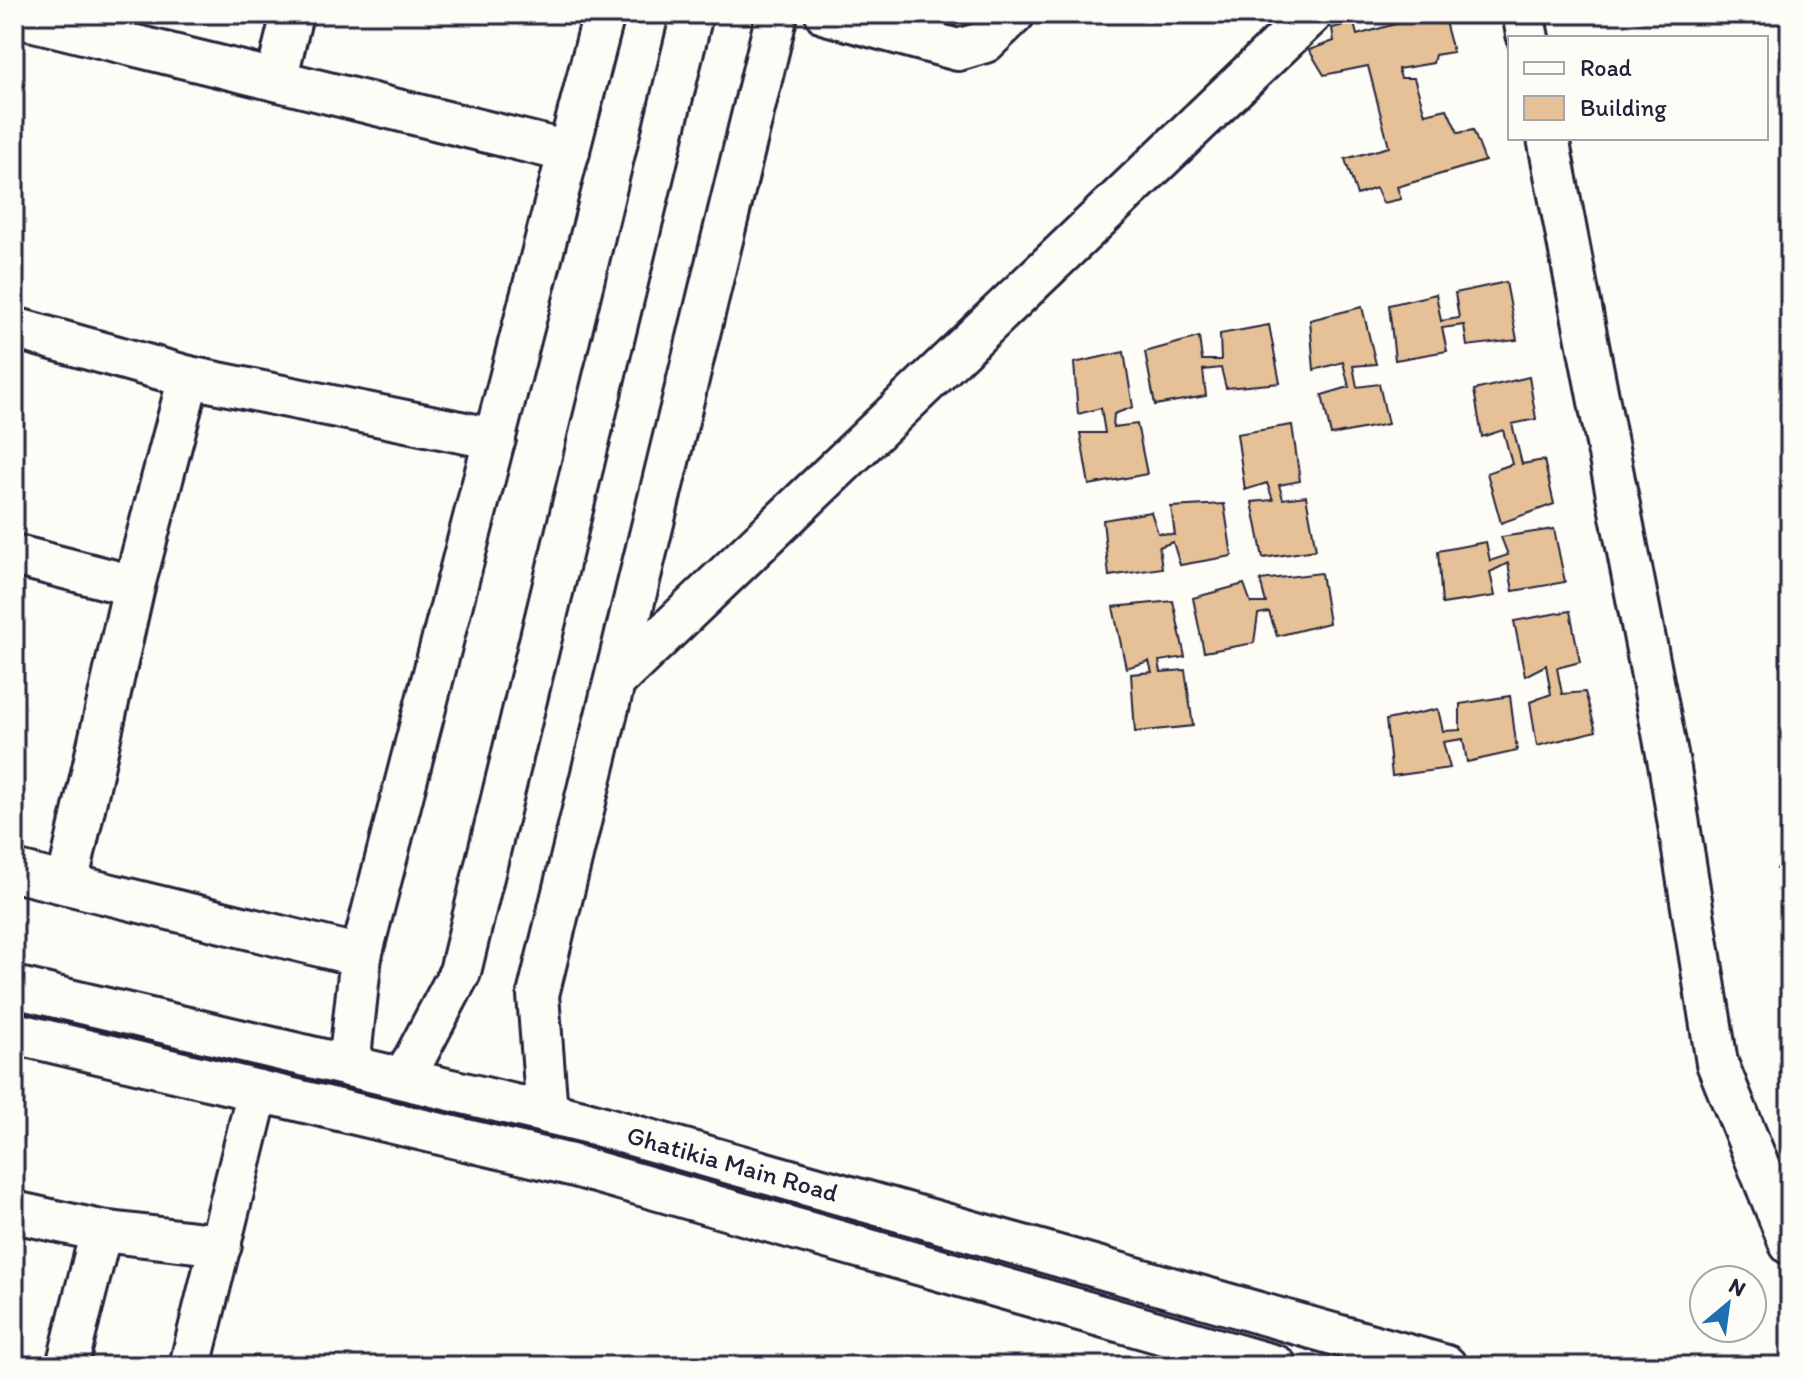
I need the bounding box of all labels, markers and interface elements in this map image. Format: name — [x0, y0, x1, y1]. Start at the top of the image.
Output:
legend — [1508, 36, 1768, 140]
text: Road — [1580, 53, 1632, 82]
text: Building — [1580, 93, 1667, 122]
street label: Ghatikia Main Road — [623, 1119, 842, 1209]
north arrow — [1688, 1264, 1768, 1344]
text: N — [1724, 1272, 1750, 1302]

